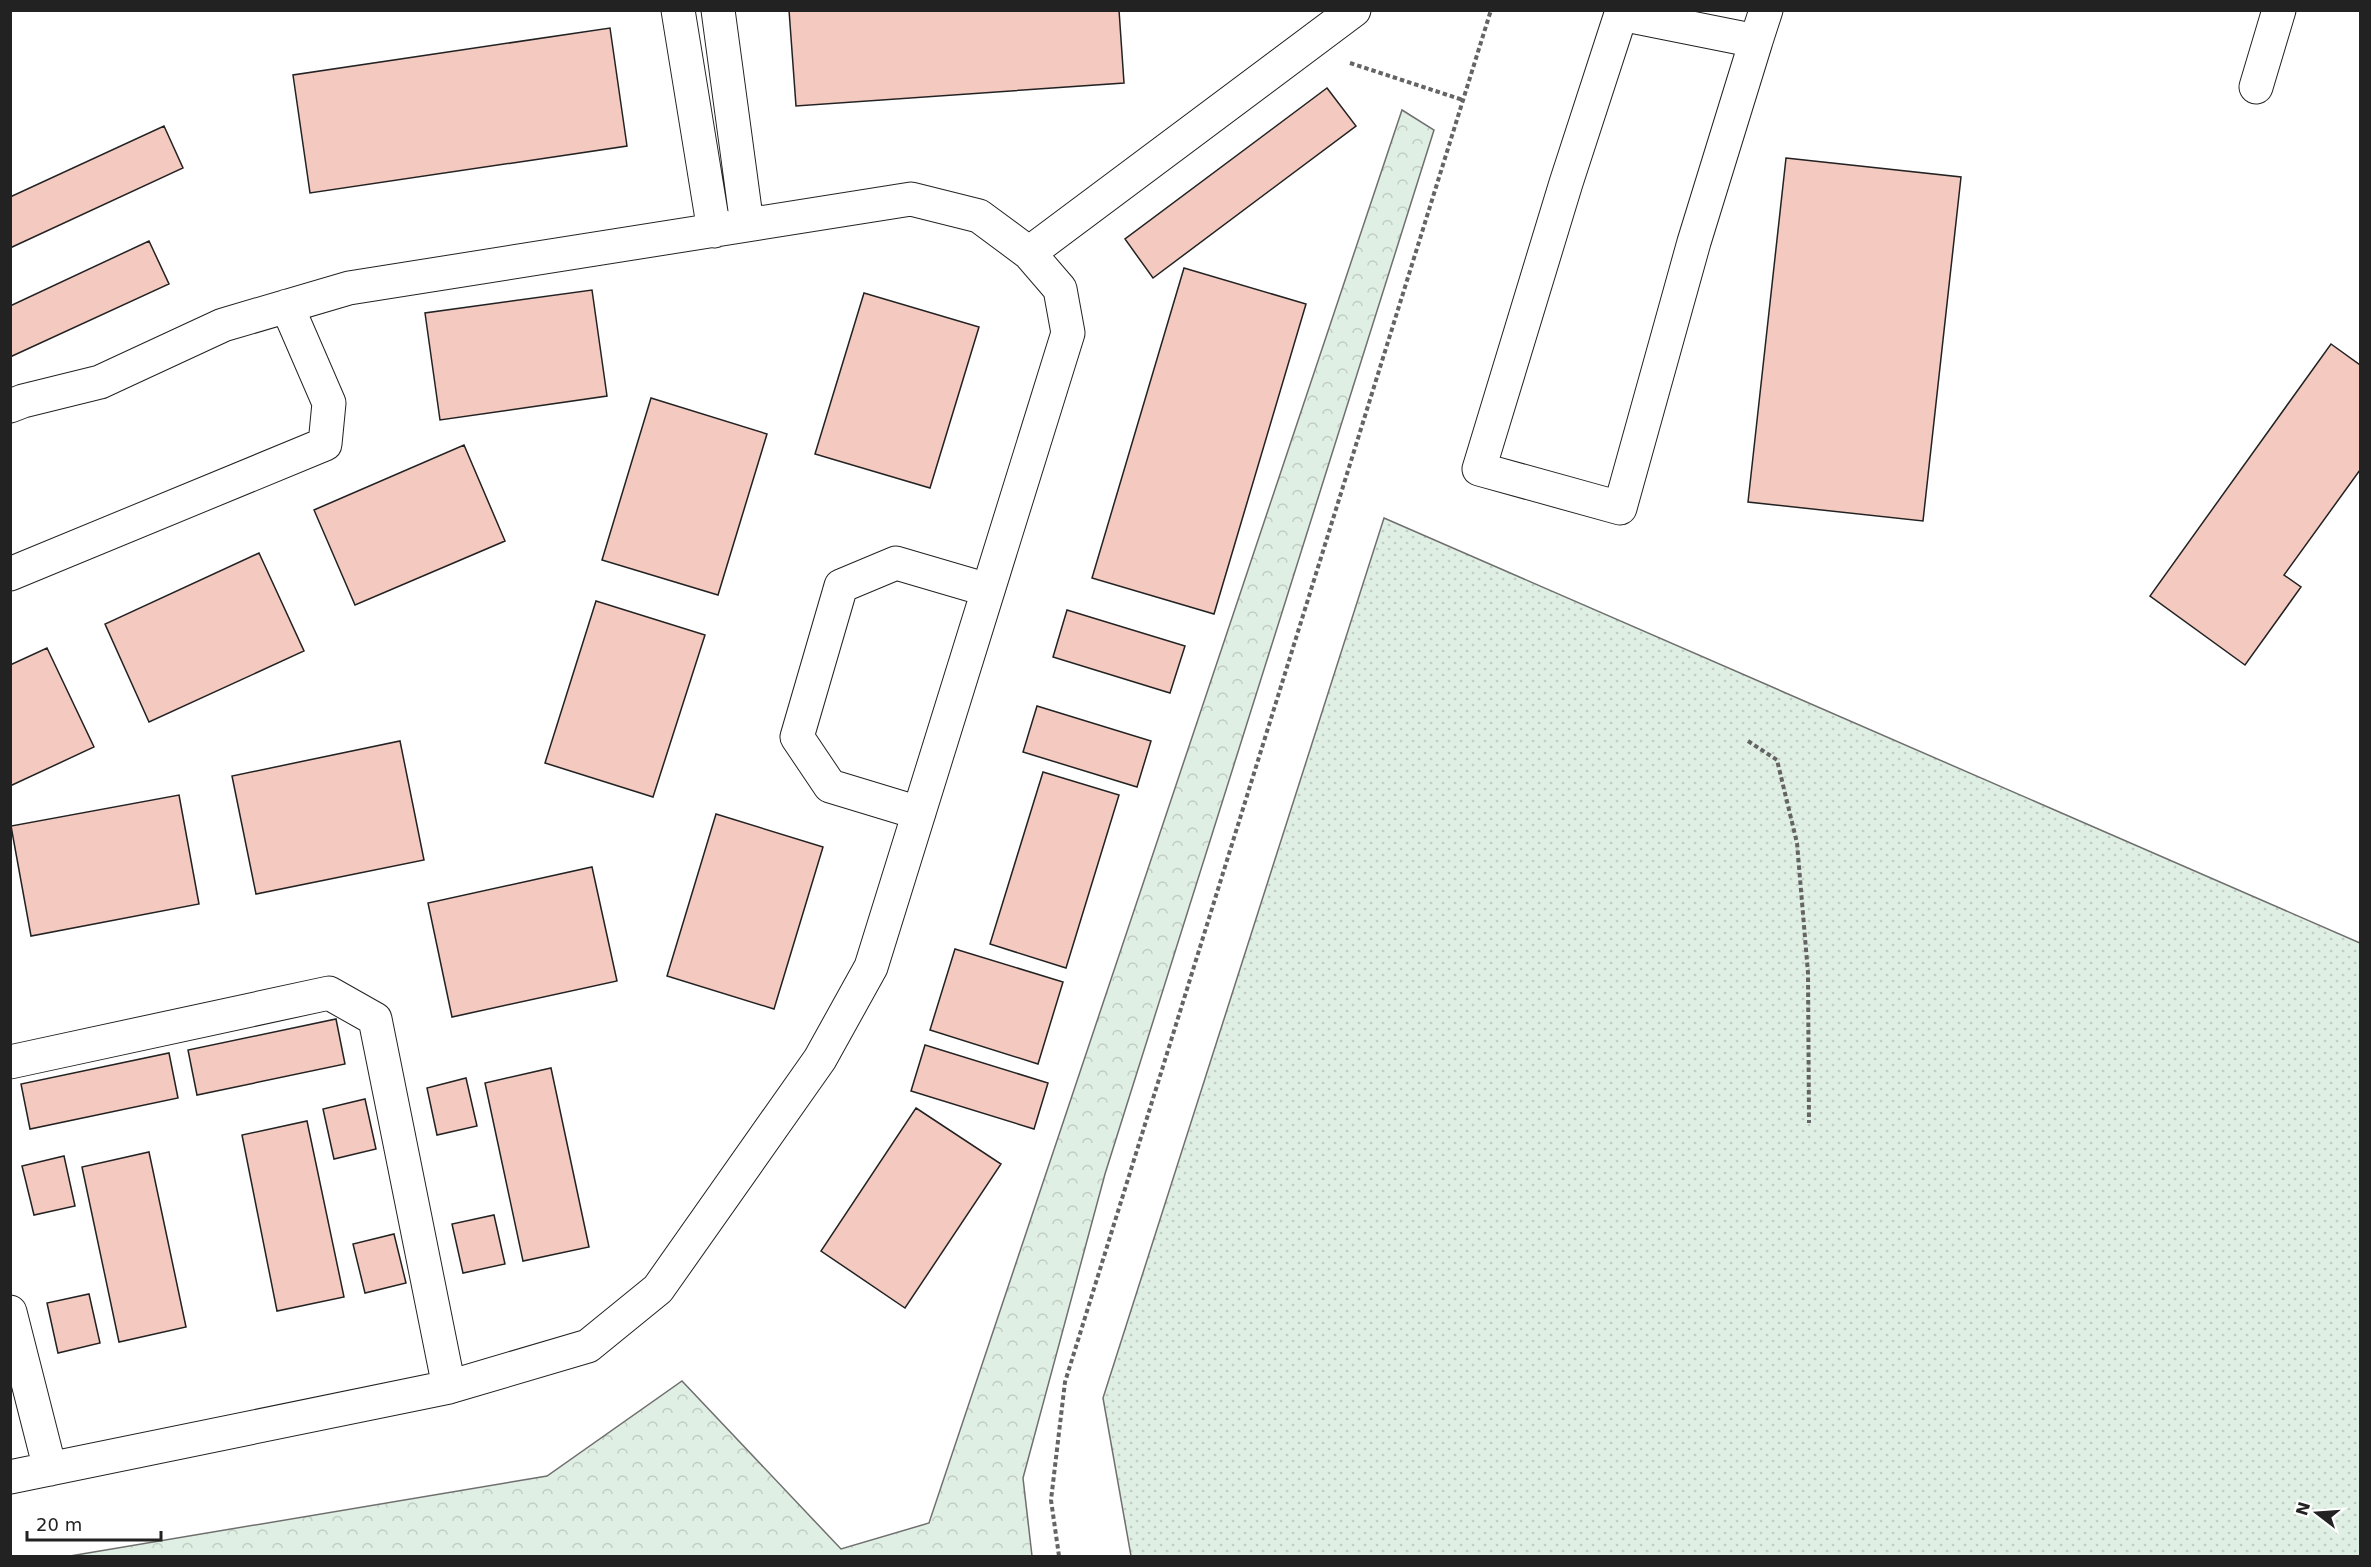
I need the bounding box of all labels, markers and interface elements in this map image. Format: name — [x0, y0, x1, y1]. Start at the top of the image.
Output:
north arrow — [2287, 1483, 2347, 1543]
text: N — [2292, 1500, 2314, 1518]
scale bar — [27, 1504, 160, 1542]
text: 20 m — [36, 1514, 82, 1535]

